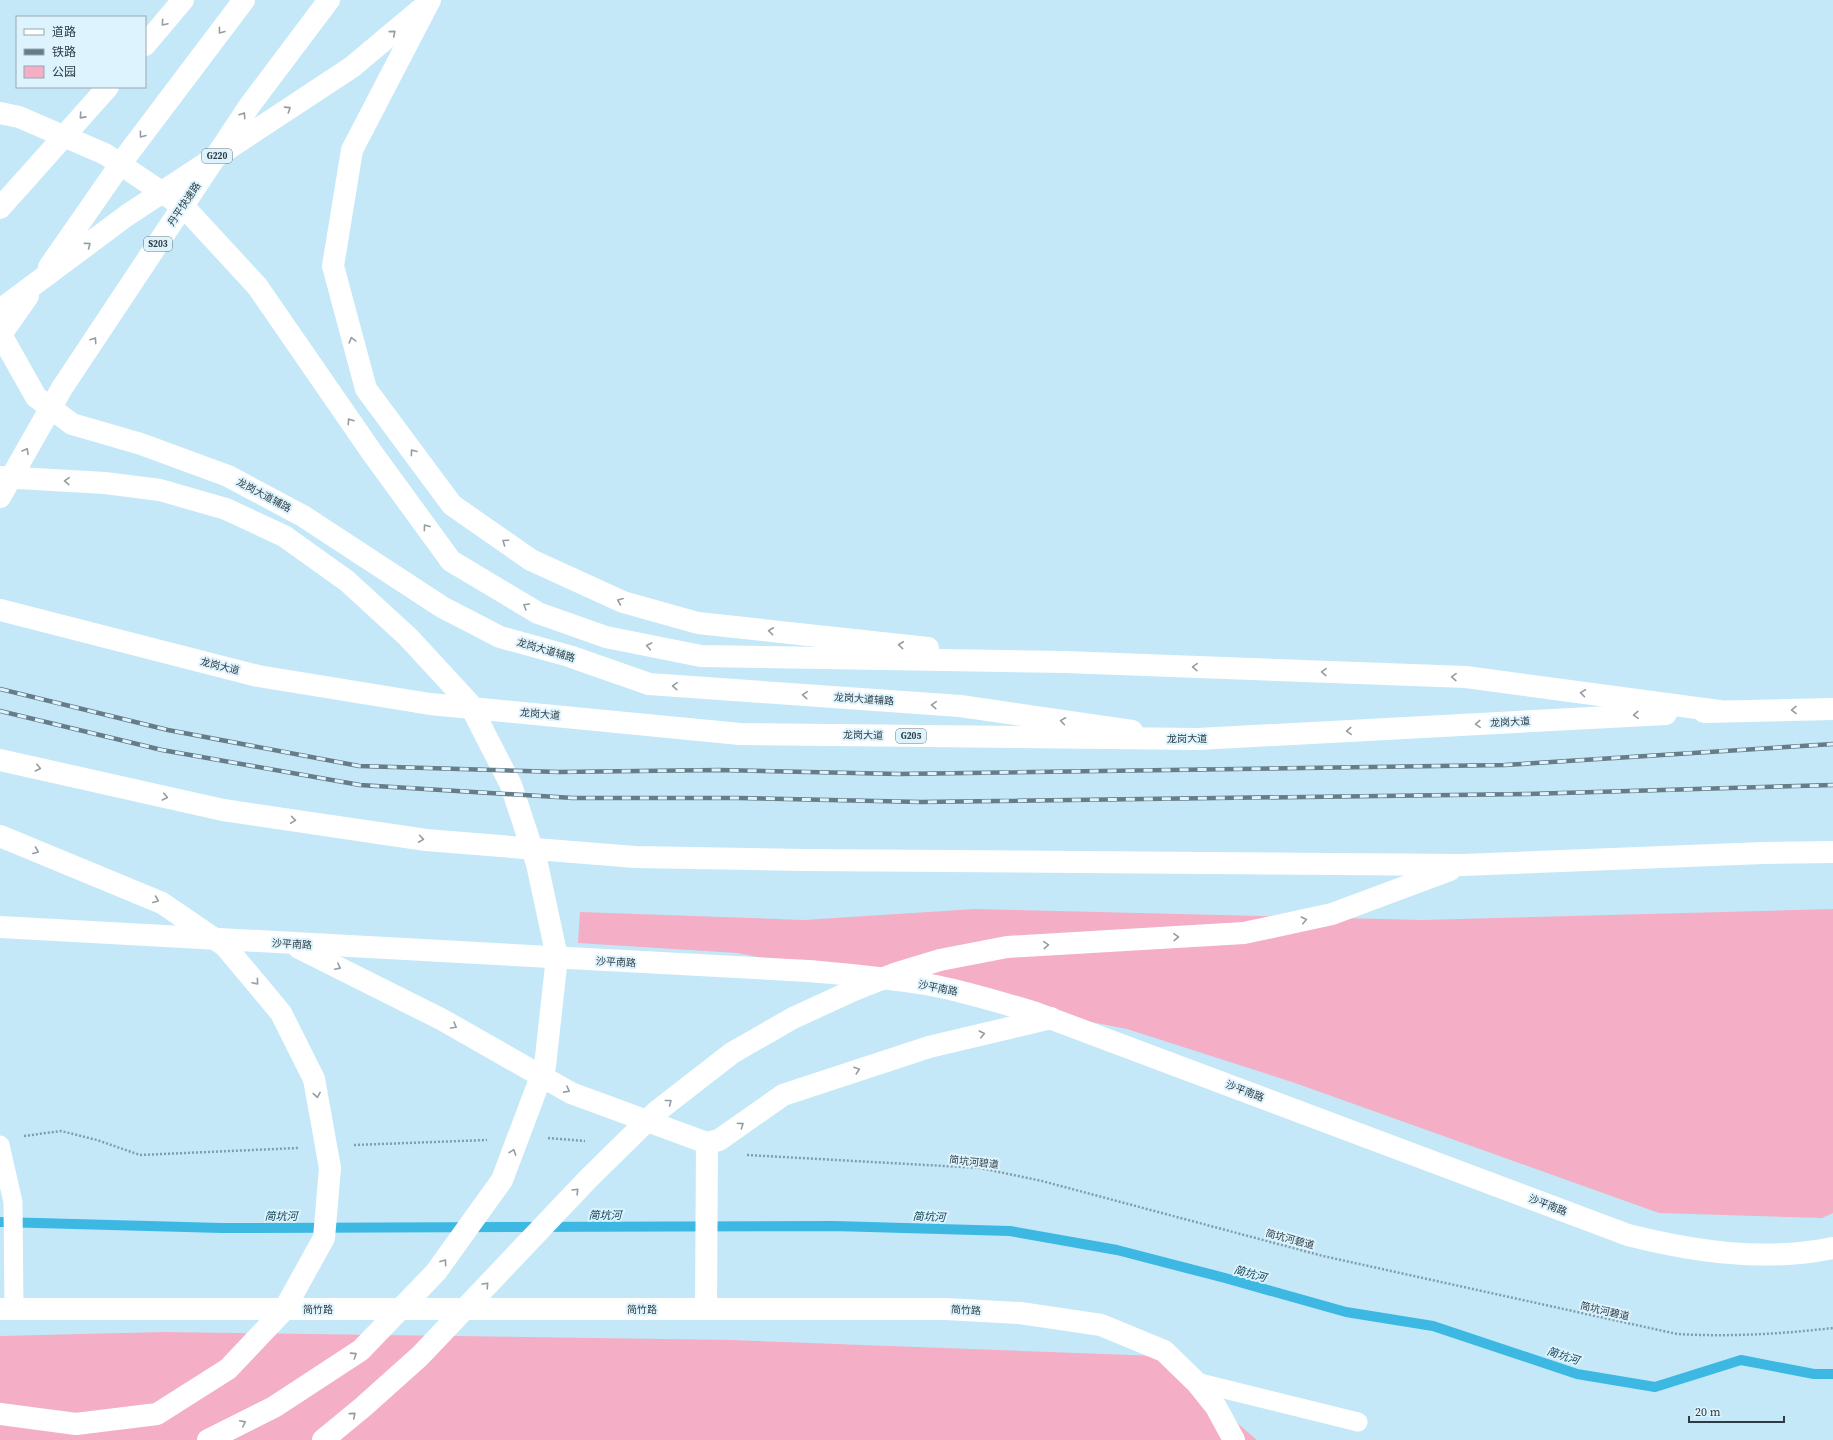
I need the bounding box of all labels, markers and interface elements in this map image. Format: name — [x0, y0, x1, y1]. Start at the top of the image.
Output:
legend — [16, 16, 146, 88]
one-way arrow — [161, 18, 168, 25]
text: 道路 — [52, 24, 76, 40]
one-way arrow — [218, 27, 226, 34]
one-way arrow — [388, 30, 395, 37]
text: 铁路 — [52, 44, 76, 60]
text: 公园 — [52, 64, 76, 80]
one-way arrow — [284, 107, 291, 114]
one-way arrow — [80, 111, 87, 119]
one-way arrow — [238, 112, 246, 119]
one-way arrow — [140, 130, 147, 137]
road number: G220 — [202, 149, 232, 163]
street label: 丹平快速路 — [165, 180, 203, 228]
road number: S203 — [144, 237, 172, 251]
one-way arrow — [83, 243, 90, 250]
one-way arrow — [349, 336, 357, 343]
one-way arrow — [89, 337, 97, 344]
one-way arrow — [347, 418, 355, 425]
one-way arrow — [22, 448, 29, 455]
one-way arrow — [411, 450, 418, 457]
street label: 龙岗大道辅路 — [234, 475, 294, 515]
one-way arrow — [63, 477, 69, 485]
one-way arrow — [424, 524, 431, 531]
one-way arrow — [502, 539, 509, 547]
one-way arrow — [617, 598, 625, 606]
one-way arrow — [523, 603, 530, 610]
one-way arrow — [768, 627, 774, 636]
street label: 龙岗大道辅路 — [515, 635, 577, 665]
one-way arrow — [898, 641, 904, 650]
one-way arrow — [646, 642, 652, 651]
street label: 龙岗大道 — [199, 655, 241, 677]
one-way arrow — [1192, 663, 1198, 671]
one-way arrow — [1321, 668, 1327, 676]
one-way arrow — [1451, 673, 1457, 681]
one-way arrow — [672, 681, 678, 690]
one-way arrow — [1580, 689, 1586, 698]
street label: 龙岗大道辅路 — [834, 690, 894, 708]
one-way arrow — [802, 691, 808, 700]
one-way arrow — [931, 700, 937, 709]
street label: 龙岗大道 — [520, 706, 560, 722]
one-way arrow — [1791, 706, 1797, 714]
one-way arrow — [1633, 711, 1639, 720]
street label: 龙岗大道 — [1490, 714, 1530, 730]
one-way arrow — [1060, 717, 1066, 726]
one-way arrow — [1475, 720, 1481, 728]
one-way arrow — [1346, 726, 1352, 735]
street label: 龙岗大道 — [843, 728, 883, 742]
road number: G205 — [896, 729, 926, 743]
street label: 龙岗大道 — [1167, 732, 1207, 745]
one-way arrow — [35, 764, 41, 772]
one-way arrow — [162, 792, 168, 800]
one-way arrow — [290, 815, 296, 824]
one-way arrow — [418, 834, 424, 843]
one-way arrow — [33, 846, 40, 854]
one-way arrow — [153, 896, 160, 904]
one-way arrow — [1301, 917, 1307, 925]
one-way arrow — [1173, 933, 1179, 942]
street label: 沙平南路 — [272, 936, 312, 952]
one-way arrow — [1043, 941, 1049, 950]
street label: 沙平南路 — [596, 954, 636, 970]
one-way arrow — [334, 962, 342, 970]
one-way arrow — [251, 977, 258, 984]
street label: 沙平南路 — [917, 978, 959, 998]
one-way arrow — [450, 1022, 457, 1029]
one-way arrow — [978, 1030, 985, 1039]
one-way arrow — [854, 1066, 861, 1075]
street label: 沙平南路 — [1224, 1078, 1266, 1104]
one-way arrow — [563, 1086, 570, 1093]
one-way arrow — [312, 1092, 320, 1098]
one-way arrow — [665, 1099, 672, 1106]
one-way arrow — [737, 1122, 744, 1130]
one-way arrow — [508, 1149, 516, 1156]
street label: 简坑河碧道 — [948, 1153, 1000, 1171]
one-way arrow — [571, 1188, 578, 1196]
street label: 沙平南路 — [1527, 1192, 1569, 1218]
water label: 简坑河 — [589, 1208, 623, 1223]
water label: 简坑河 — [265, 1209, 299, 1224]
water label: 简坑河 — [912, 1209, 948, 1225]
street label: 简坑河碧道 — [1264, 1226, 1316, 1252]
one-way arrow — [439, 1259, 446, 1266]
water label: 简坑河 — [1232, 1262, 1270, 1286]
one-way arrow — [481, 1283, 488, 1290]
street label: 简坑河碧道 — [1579, 1299, 1631, 1323]
street label: 简竹路 — [303, 1303, 333, 1316]
street label: 简竹路 — [627, 1303, 657, 1316]
street label: 简竹路 — [951, 1303, 981, 1317]
water label: 简坑河 — [1545, 1344, 1583, 1369]
one-way arrow — [350, 1352, 357, 1360]
scale bar — [1689, 1398, 1784, 1424]
text: 20 m — [1695, 1404, 1721, 1420]
one-way arrow — [348, 1413, 355, 1420]
one-way arrow — [239, 1420, 246, 1427]

